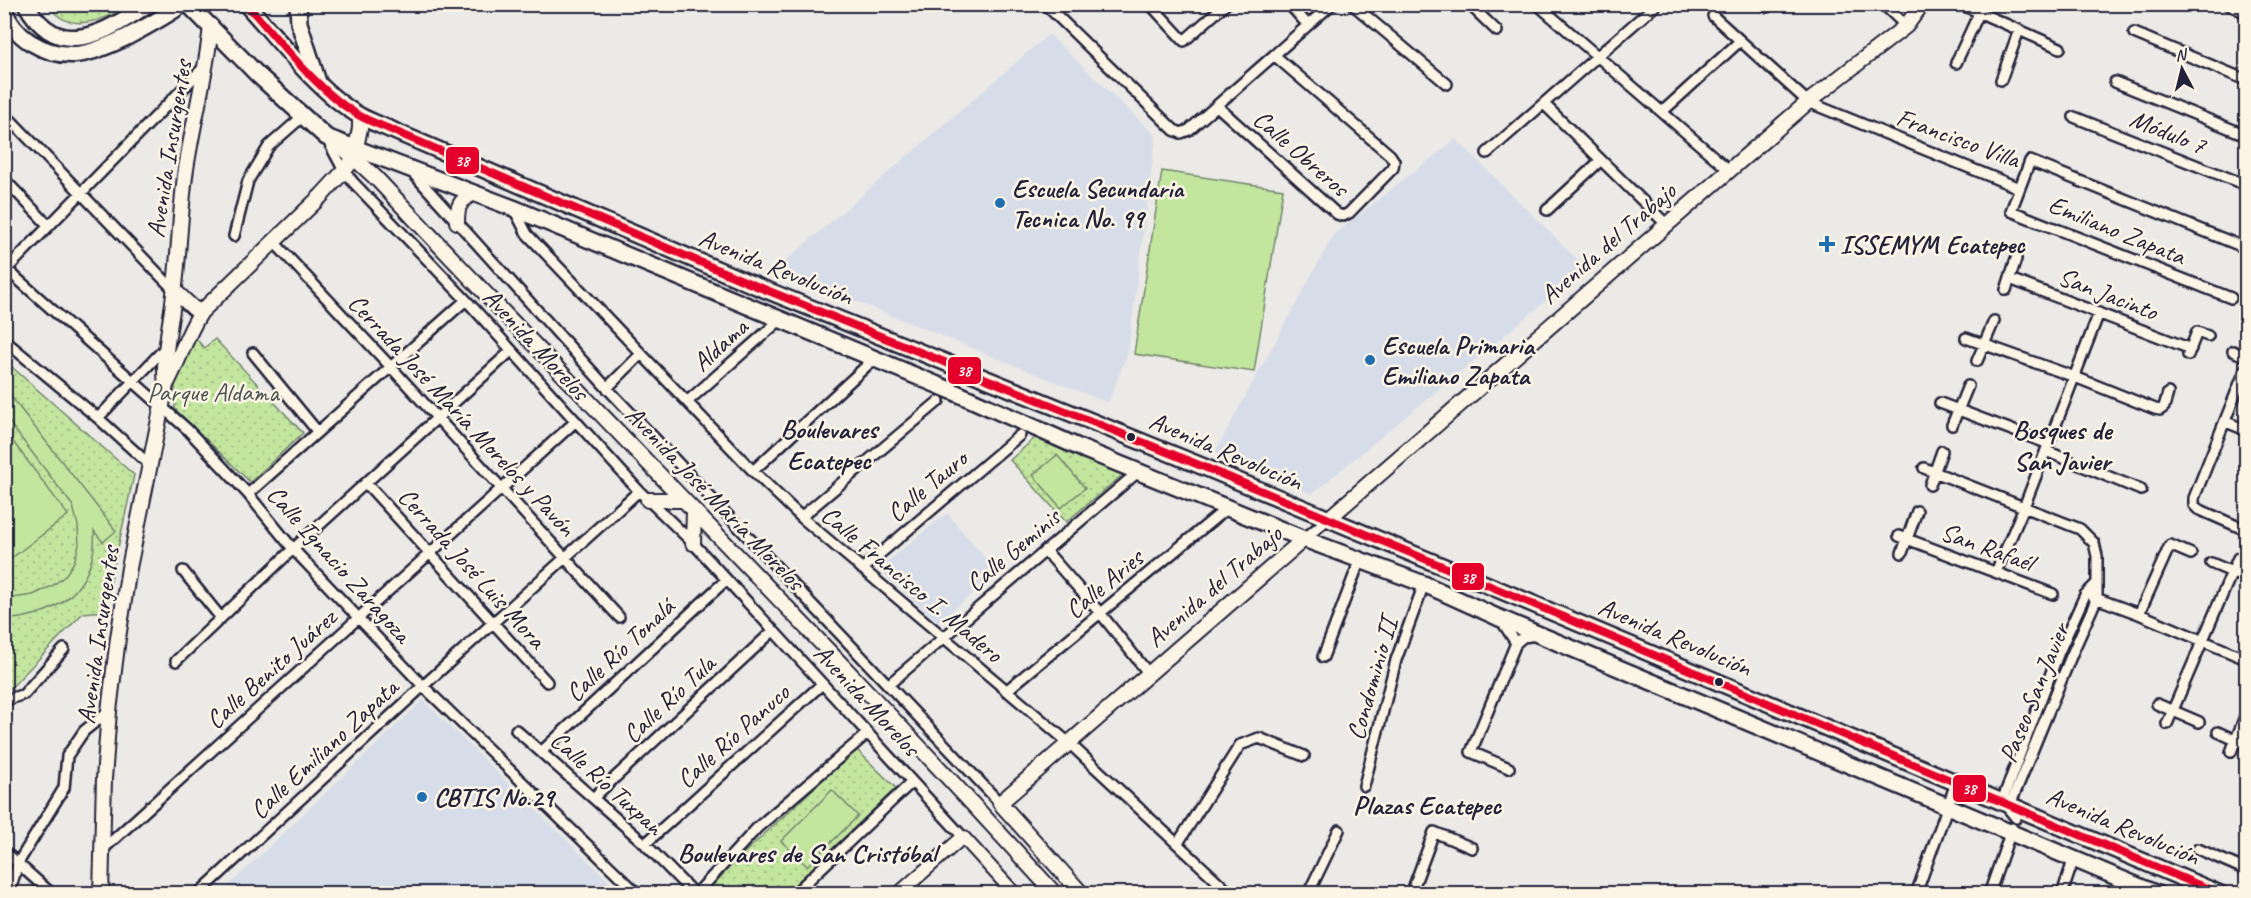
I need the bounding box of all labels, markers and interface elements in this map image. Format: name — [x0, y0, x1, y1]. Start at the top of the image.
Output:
north arrow — [2152, 39, 2212, 99]
text: N — [2174, 44, 2189, 66]
street label: Avenida Insurgentes — [139, 56, 200, 240]
street label: Francisco Villa — [1892, 100, 2026, 176]
street label: Calle Obreros — [1246, 102, 1357, 205]
street label: Módulo 7 — [2125, 102, 2212, 163]
line badge: 38 — [445, 146, 480, 175]
text: 38 — [455, 151, 471, 171]
place label: Escuela Secundaria Tecnica No. 99 — [1012, 172, 1185, 235]
street label: Avenida del Trabajo — [1533, 174, 1684, 311]
street label: Emiliano Zapata — [2044, 188, 2192, 273]
marker: Escuela Secundaria Tecnica No. 99 — [993, 196, 1007, 210]
street label: Avenida Revolución — [694, 221, 859, 313]
place label: ISSEMYM Ecatepec — [1840, 228, 2026, 261]
marker: ISSEMYM Ecatepec — [1818, 235, 1836, 253]
street label: San Jacinto — [2054, 260, 2164, 329]
street label: Avenida Morelos — [476, 281, 598, 409]
street label: Cerrada José María Morelos y Pavón — [341, 287, 584, 544]
street label: Aldama — [685, 310, 756, 379]
place label: Escuela Primaria Emiliano Zapata — [1382, 329, 1536, 392]
marker: Escuela Primaria Emiliano Zapata — [1363, 353, 1377, 367]
line badge: 38 — [947, 356, 982, 385]
text: 38 — [957, 361, 973, 381]
park label: Parque Aldama — [147, 376, 280, 409]
street label: Avenida José María Morelos — [618, 399, 813, 599]
street label: Avenida Revolución — [1144, 404, 1309, 499]
district label: Boulevares Ecatepec — [781, 412, 880, 477]
district label: Bosques de San Javier — [2013, 413, 2114, 478]
unlabelled marker — [1125, 431, 1137, 443]
street label: Calle Tauro — [880, 441, 976, 529]
street label: Calle Ignacio Zaragoza — [260, 478, 420, 651]
street label: Cerrada José Luis Mora — [391, 480, 554, 657]
street label: Calle Francisco I. Madero — [814, 498, 1011, 671]
street label: Calle Geminis — [959, 500, 1069, 599]
street label: San Rafaél — [1936, 515, 2042, 581]
street label: Avenida del Trabajo — [1139, 517, 1290, 654]
street label: Calle Aries — [1058, 541, 1151, 626]
street label: Avenida Insurgentes — [69, 542, 127, 726]
line badge: 38 — [1451, 562, 1485, 591]
text: 38 — [1461, 568, 1477, 588]
street label: Calle Río Tonalá — [558, 589, 683, 709]
street label: Avenida Revolución — [1593, 590, 1758, 685]
street label: Calle Benito Juárez — [199, 600, 345, 736]
street label: Condominio II — [1339, 609, 1407, 744]
street label: Paseo San Javier — [1991, 616, 2078, 767]
street label: Avenida Morelos — [807, 637, 929, 765]
street label: Calle Río Tula — [616, 646, 724, 750]
street label: Calle Emiliano Zapata — [243, 670, 407, 826]
street label: Calle Río Panuco — [669, 675, 798, 796]
unlabelled marker — [1713, 676, 1725, 688]
street label: Calle Río Tuxpan — [543, 723, 671, 843]
line badge: 38 — [1952, 774, 1987, 803]
text: 38 — [1962, 779, 1978, 799]
street label: Avenida Revolución — [2041, 779, 2206, 874]
place label: CBTIS No.29 — [434, 781, 556, 814]
district label: Plazas Ecatepec — [1353, 788, 1503, 822]
marker: CBTIS No.29 — [415, 790, 429, 804]
district label: Boulevares de San Cristóbal — [678, 836, 942, 870]

